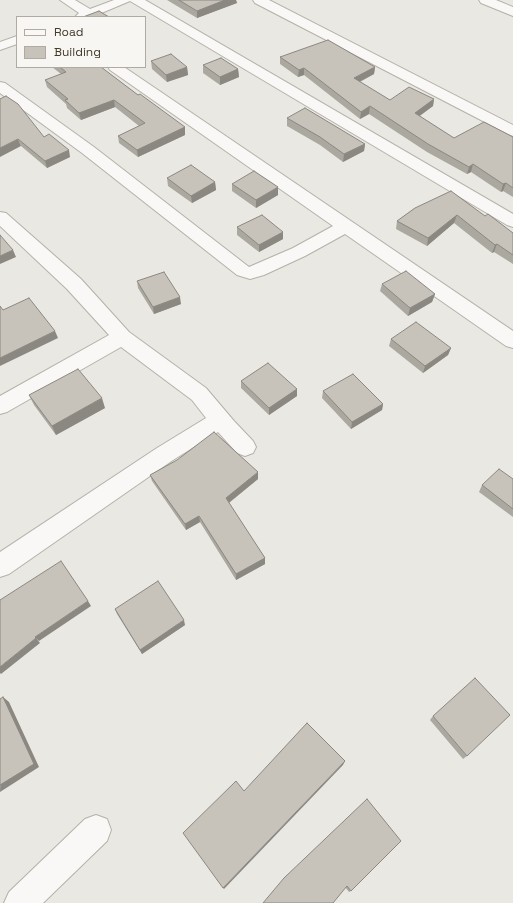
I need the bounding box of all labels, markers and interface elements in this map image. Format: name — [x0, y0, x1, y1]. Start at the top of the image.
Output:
legend — [16, 16, 146, 68]
text: Road — [54, 24, 83, 40]
text: Building — [54, 44, 101, 60]

